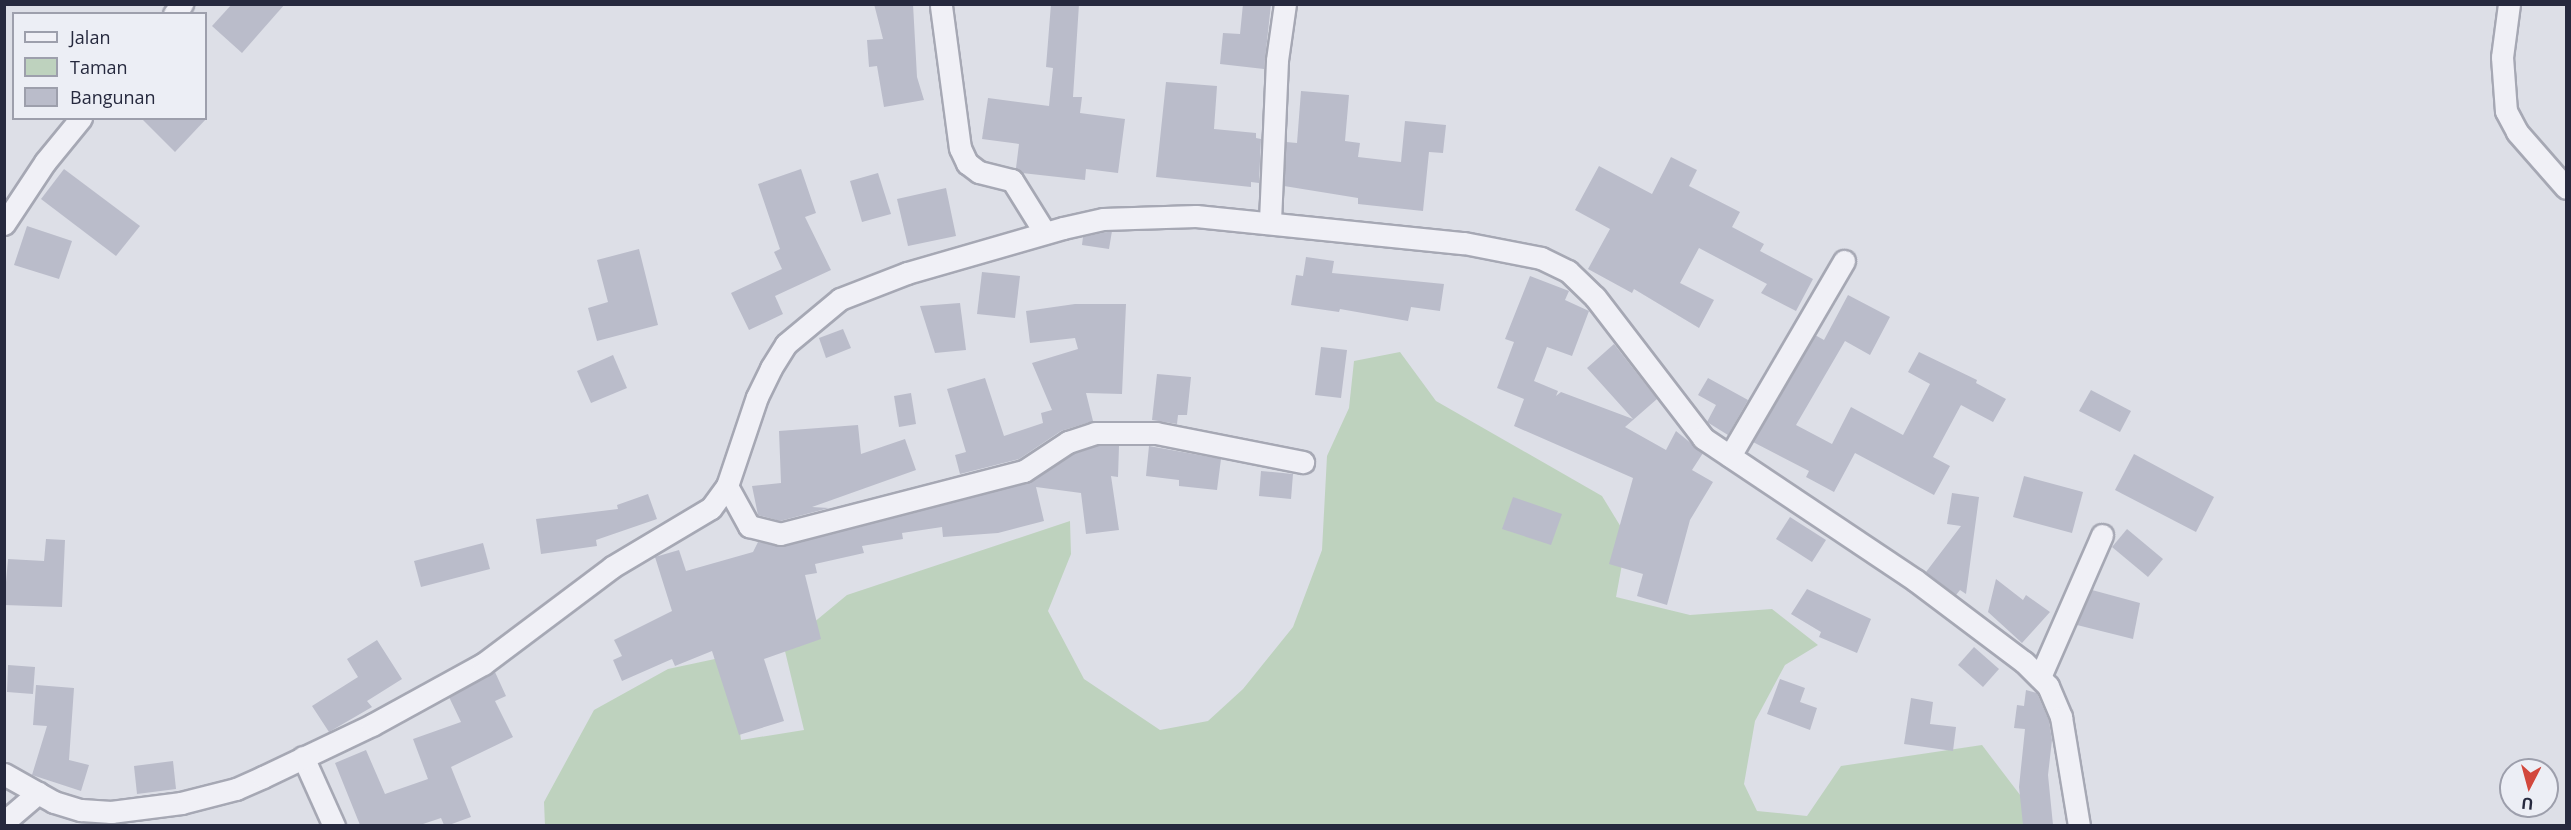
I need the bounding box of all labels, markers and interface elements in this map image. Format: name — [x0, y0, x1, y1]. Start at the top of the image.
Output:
legend — [12, 12, 207, 120]
text: Jalan — [70, 25, 110, 49]
text: Taman — [70, 55, 128, 79]
text: Bangunan — [70, 85, 156, 109]
north arrow — [2499, 758, 2559, 818]
text: U — [2520, 792, 2534, 815]

